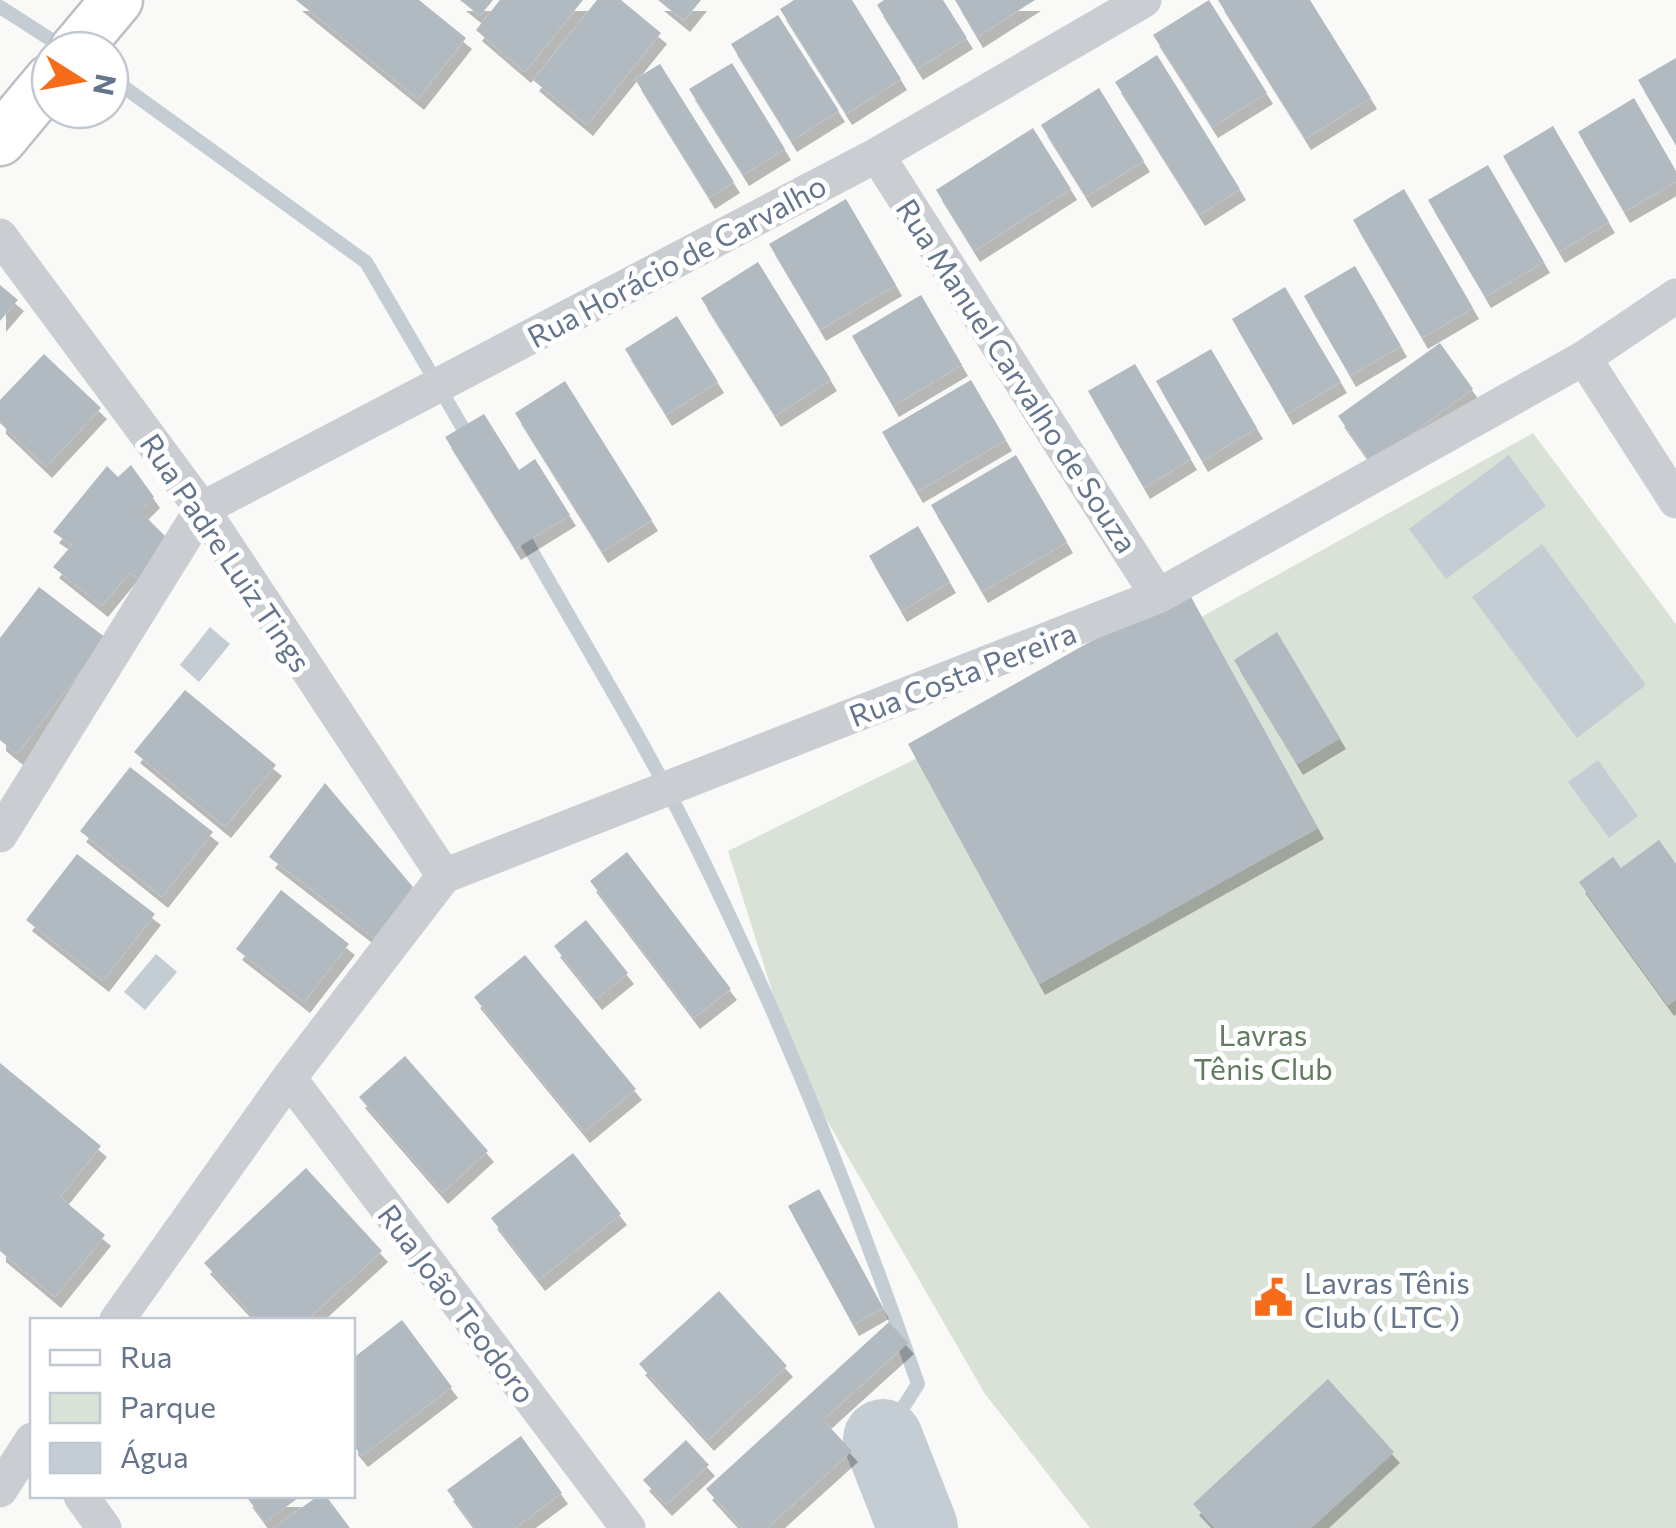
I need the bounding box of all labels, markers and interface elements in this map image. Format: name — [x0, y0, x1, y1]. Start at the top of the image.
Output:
north arrow — [30, 30, 130, 130]
text: N — [87, 71, 124, 99]
street label: Rua Horácio de Carvalho — [520, 166, 832, 354]
street label: Rua Manuel Carvalho de Souza — [890, 191, 1146, 559]
street label: Rua Padre Luiz Tings — [134, 426, 320, 678]
street label: Rua Costa Pereira — [843, 613, 1081, 733]
park label: Lavras Tênis Club — [1193, 1015, 1333, 1086]
street label: Rua João Teodoro — [371, 1196, 545, 1410]
place label: Lavras Tênis Club ( LTC ) — [1304, 1263, 1470, 1334]
public building icon: Lavras Tênis Club ( LTC ) — [1253, 1277, 1295, 1319]
legend — [30, 1318, 355, 1498]
text: Rua — [120, 1337, 172, 1374]
text: Parque — [120, 1387, 216, 1424]
text: Água — [120, 1437, 189, 1474]

